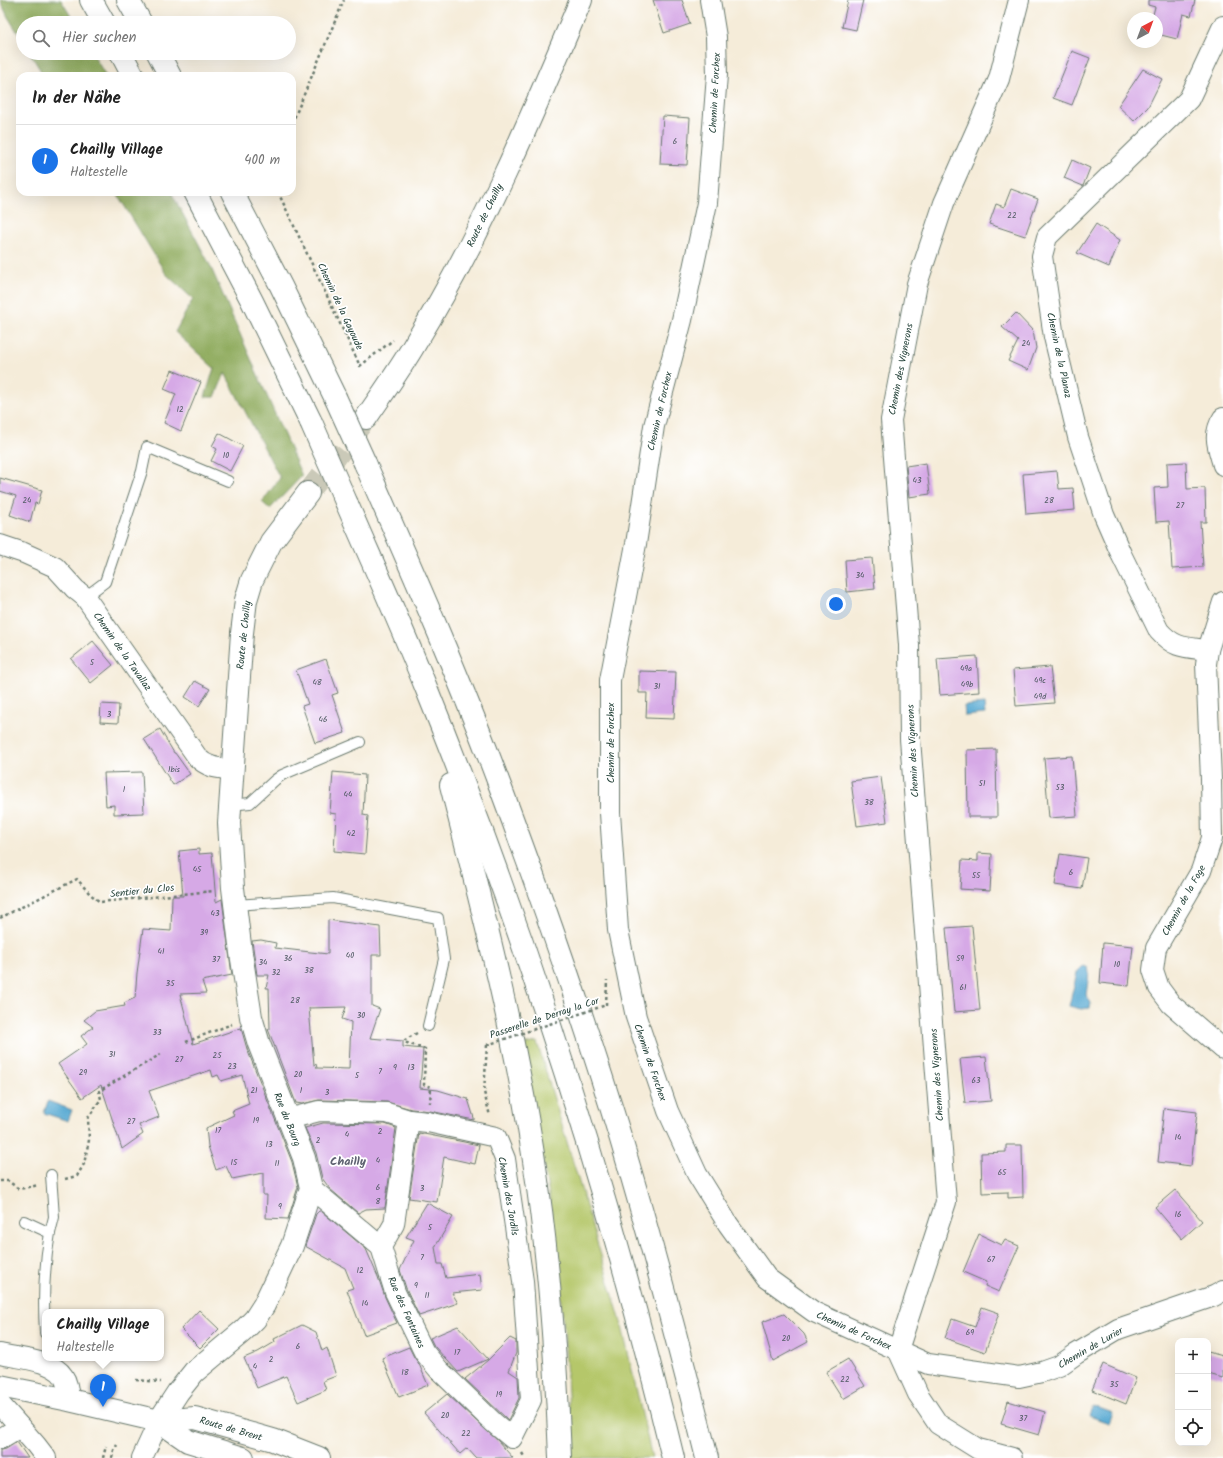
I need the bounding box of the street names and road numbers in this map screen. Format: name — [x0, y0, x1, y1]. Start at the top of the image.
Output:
street label: Chemin de Forchex — [705, 52, 725, 134]
street label: Route de Chailly — [463, 181, 507, 250]
street label: Chemin de la Gayoude — [313, 260, 368, 353]
street label: Chemin de la Planaz — [1042, 311, 1076, 400]
street label: Chemin des Vignerons — [884, 321, 918, 416]
street label: Chemin de Forchex — [643, 369, 677, 452]
street label: Route de Chailly — [232, 600, 256, 670]
street label: Chemin de la Tavallaz — [89, 609, 156, 695]
street label: Chemin de Forchex — [603, 702, 619, 783]
street label: Chemin des Vignerons — [903, 703, 923, 798]
street label: Chemin de la Foge — [1158, 862, 1210, 939]
street label: Sentier du Clos — [109, 880, 176, 902]
street label: Passerelle de Derray la Cor — [488, 993, 602, 1043]
street label: Chemin de Forchex — [629, 1022, 671, 1104]
street label: Chemin des Vignerons — [926, 1027, 948, 1122]
street label: Rue du Bourg — [269, 1090, 305, 1149]
street label: Chemin des Jordils — [493, 1155, 523, 1238]
street label: Rue des Fontaines — [383, 1274, 429, 1352]
street label: Chemin de Forchex — [813, 1307, 894, 1355]
street label: Chemin de Lurier — [1055, 1322, 1127, 1373]
street label: Route de Brent — [198, 1412, 264, 1446]

